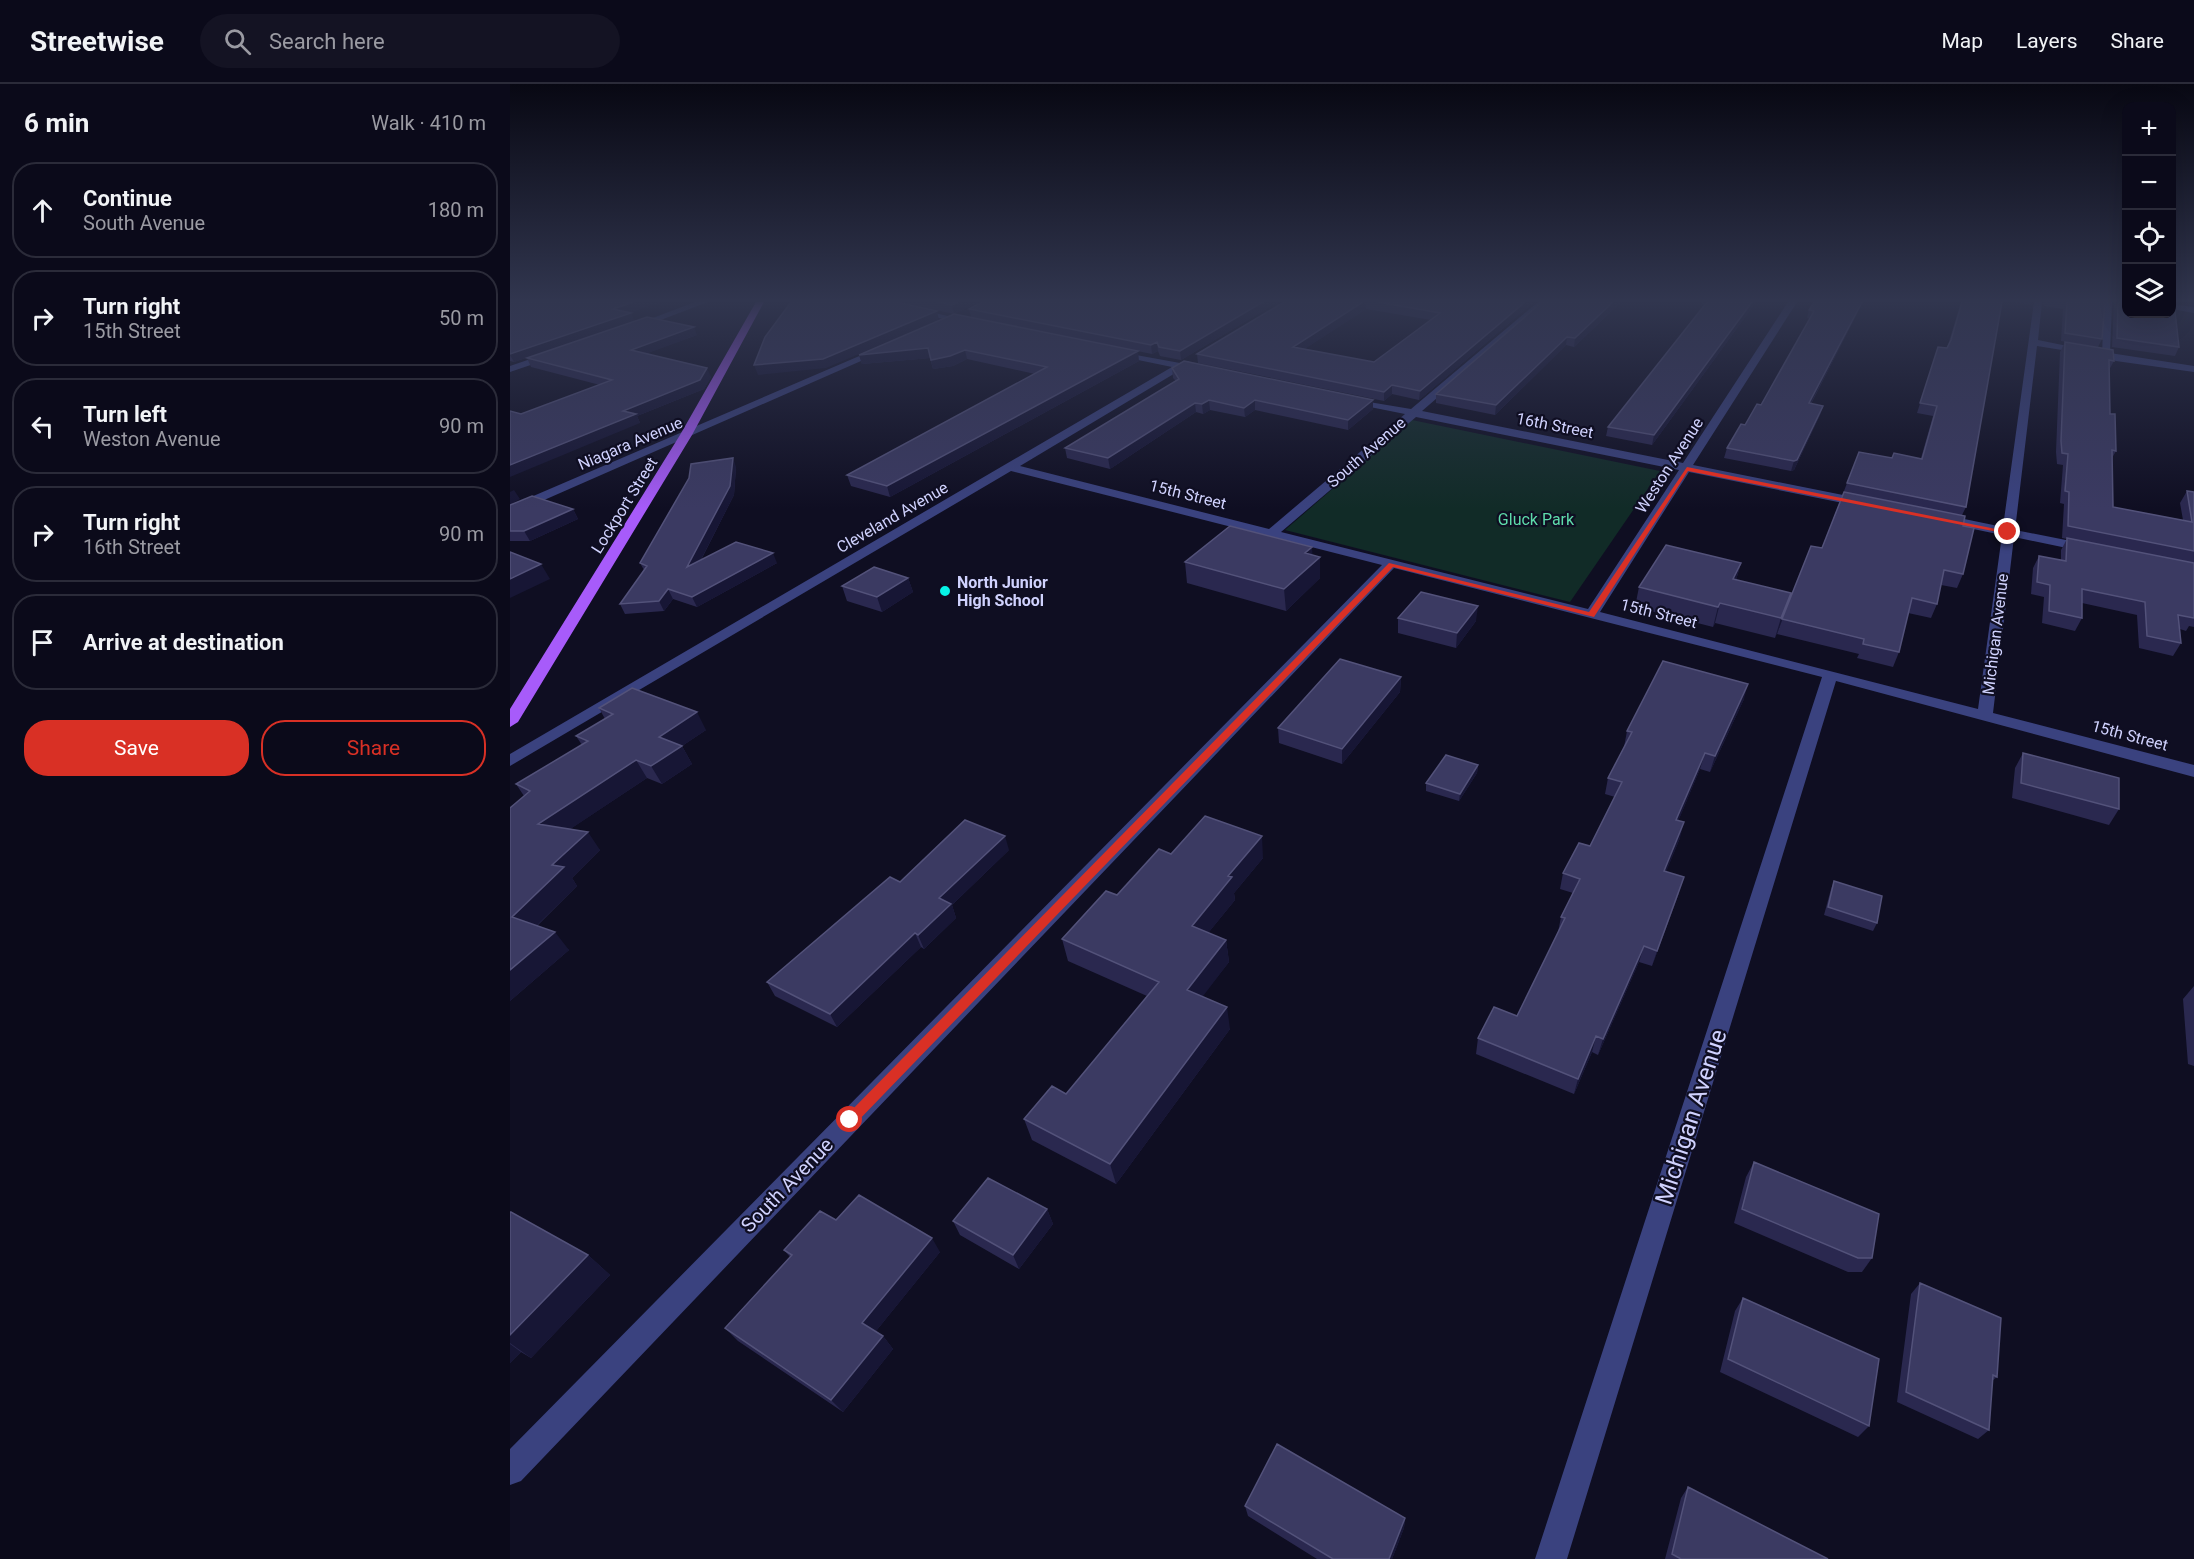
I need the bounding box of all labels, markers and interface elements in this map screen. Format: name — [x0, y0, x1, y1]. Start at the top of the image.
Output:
search box — [200, 14, 620, 68]
text: Streetwise — [30, 25, 164, 58]
icon: search — [221, 25, 254, 58]
text: Search here — [269, 29, 385, 54]
text: Map — [1941, 29, 1983, 53]
text: Layers — [2016, 29, 2077, 53]
text: Share — [2110, 29, 2164, 53]
map controls — [2122, 102, 2176, 318]
button: + — [2122, 102, 2176, 156]
text: 6 min — [24, 108, 89, 138]
text: Walk · 410 m — [371, 111, 486, 135]
button: − — [2122, 156, 2176, 210]
text: Continue — [83, 186, 172, 211]
icon: ahead — [26, 194, 59, 227]
text: 180 m — [428, 198, 484, 222]
button: locate — [2122, 210, 2176, 264]
text: South Avenue — [83, 211, 205, 235]
button: layers — [2122, 264, 2176, 318]
text: Turn right — [83, 294, 180, 319]
icon: right — [26, 302, 59, 335]
text: 50 m — [439, 306, 484, 330]
text: 15th Street — [83, 319, 181, 343]
text: Turn left — [83, 402, 167, 427]
street label: 16th Street — [1515, 409, 1595, 442]
icon: left — [26, 410, 59, 443]
street label: Niagara Avenue — [575, 413, 685, 474]
street label: South Avenue — [1323, 413, 1409, 492]
text: 90 m — [439, 414, 484, 438]
street label: Weston Avenue — [1631, 414, 1707, 517]
text: Weston Avenue — [83, 427, 221, 451]
street label: Lockport Street — [587, 454, 662, 557]
street label: 15th Street — [1148, 476, 1228, 513]
street label: Cleveland Avenue — [833, 478, 951, 557]
text: Turn right — [83, 510, 180, 535]
park label: Gluck Park — [1498, 510, 1575, 529]
icon: right — [26, 518, 59, 551]
route end — [1994, 518, 2020, 544]
text: 90 m — [439, 522, 484, 546]
text: 16th Street — [83, 535, 181, 559]
street label: Michigan Avenue — [1979, 572, 2012, 696]
place label: North Junior High School — [957, 573, 1048, 610]
marker: North Junior High School — [938, 584, 952, 598]
street label: 15th Street — [1619, 595, 1699, 632]
icon: arrive — [26, 626, 59, 659]
text: Arrive at destination — [83, 630, 284, 655]
street label: 15th Street — [2090, 716, 2170, 755]
button: Save — [24, 720, 249, 776]
button: Share — [261, 720, 486, 776]
street label: Michigan Avenue — [1649, 1026, 1733, 1208]
route start — [836, 1106, 862, 1132]
street label: South Avenue — [736, 1133, 838, 1237]

